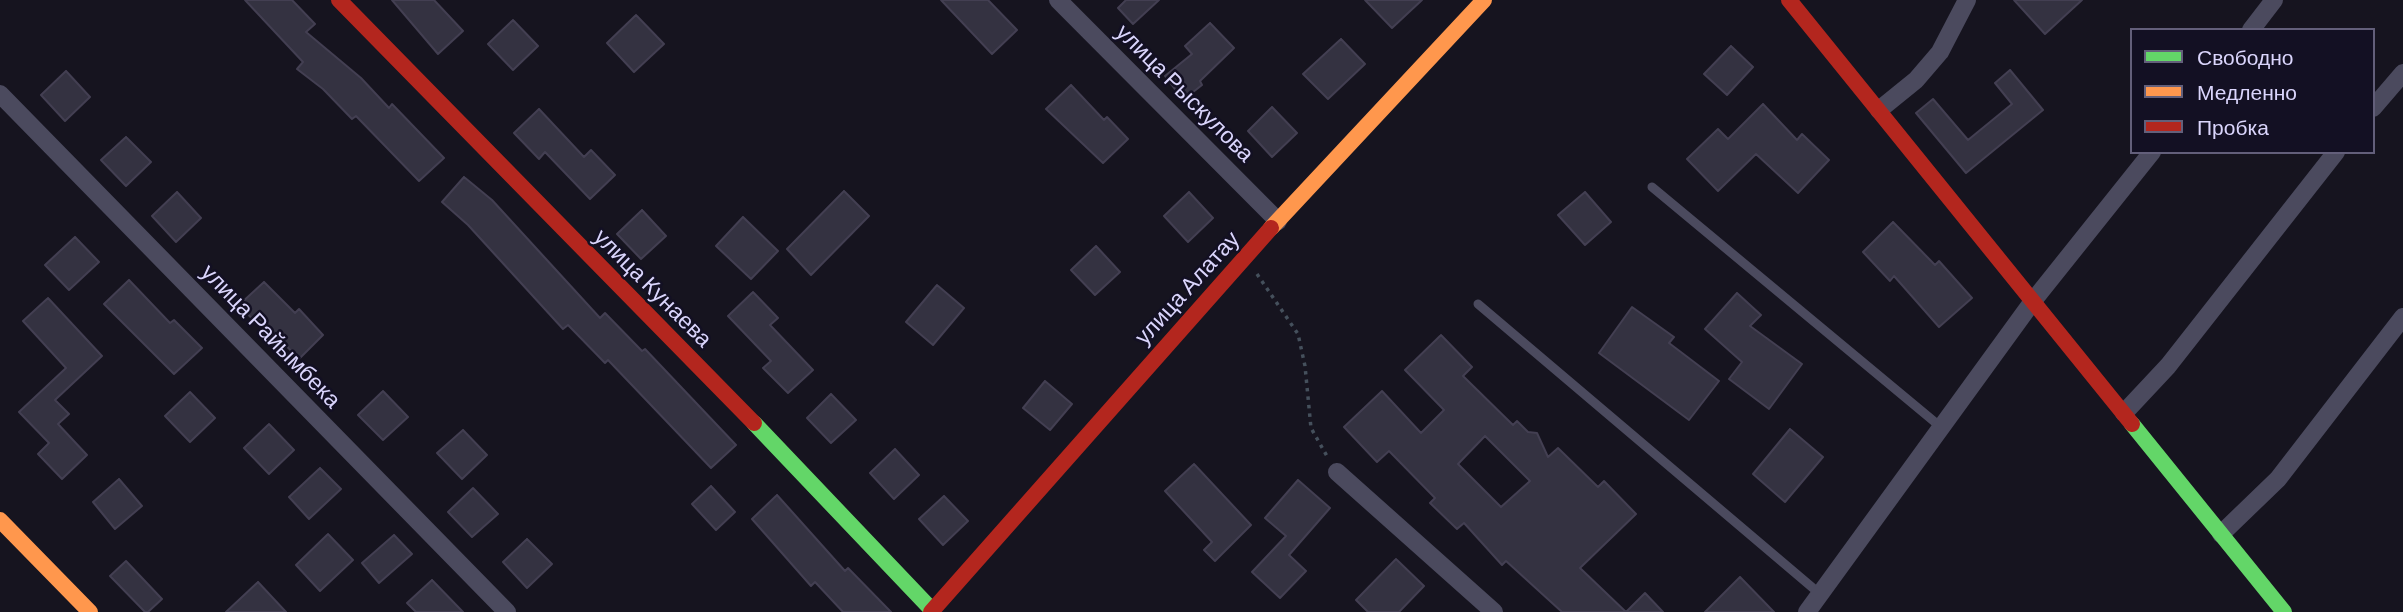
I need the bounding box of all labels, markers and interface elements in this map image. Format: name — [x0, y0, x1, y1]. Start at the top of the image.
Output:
street label: улица Рыскулова — [1110, 18, 1260, 168]
legend — [2130, 28, 2375, 154]
text: Свободно — [2197, 44, 2294, 69]
text: Медленно — [2197, 79, 2297, 104]
text: Пробка — [2197, 114, 2269, 139]
street label: улица Кунаева — [588, 223, 718, 353]
street label: улица Алатау — [1129, 226, 1245, 350]
street label: улица Райымбека — [195, 258, 347, 414]

